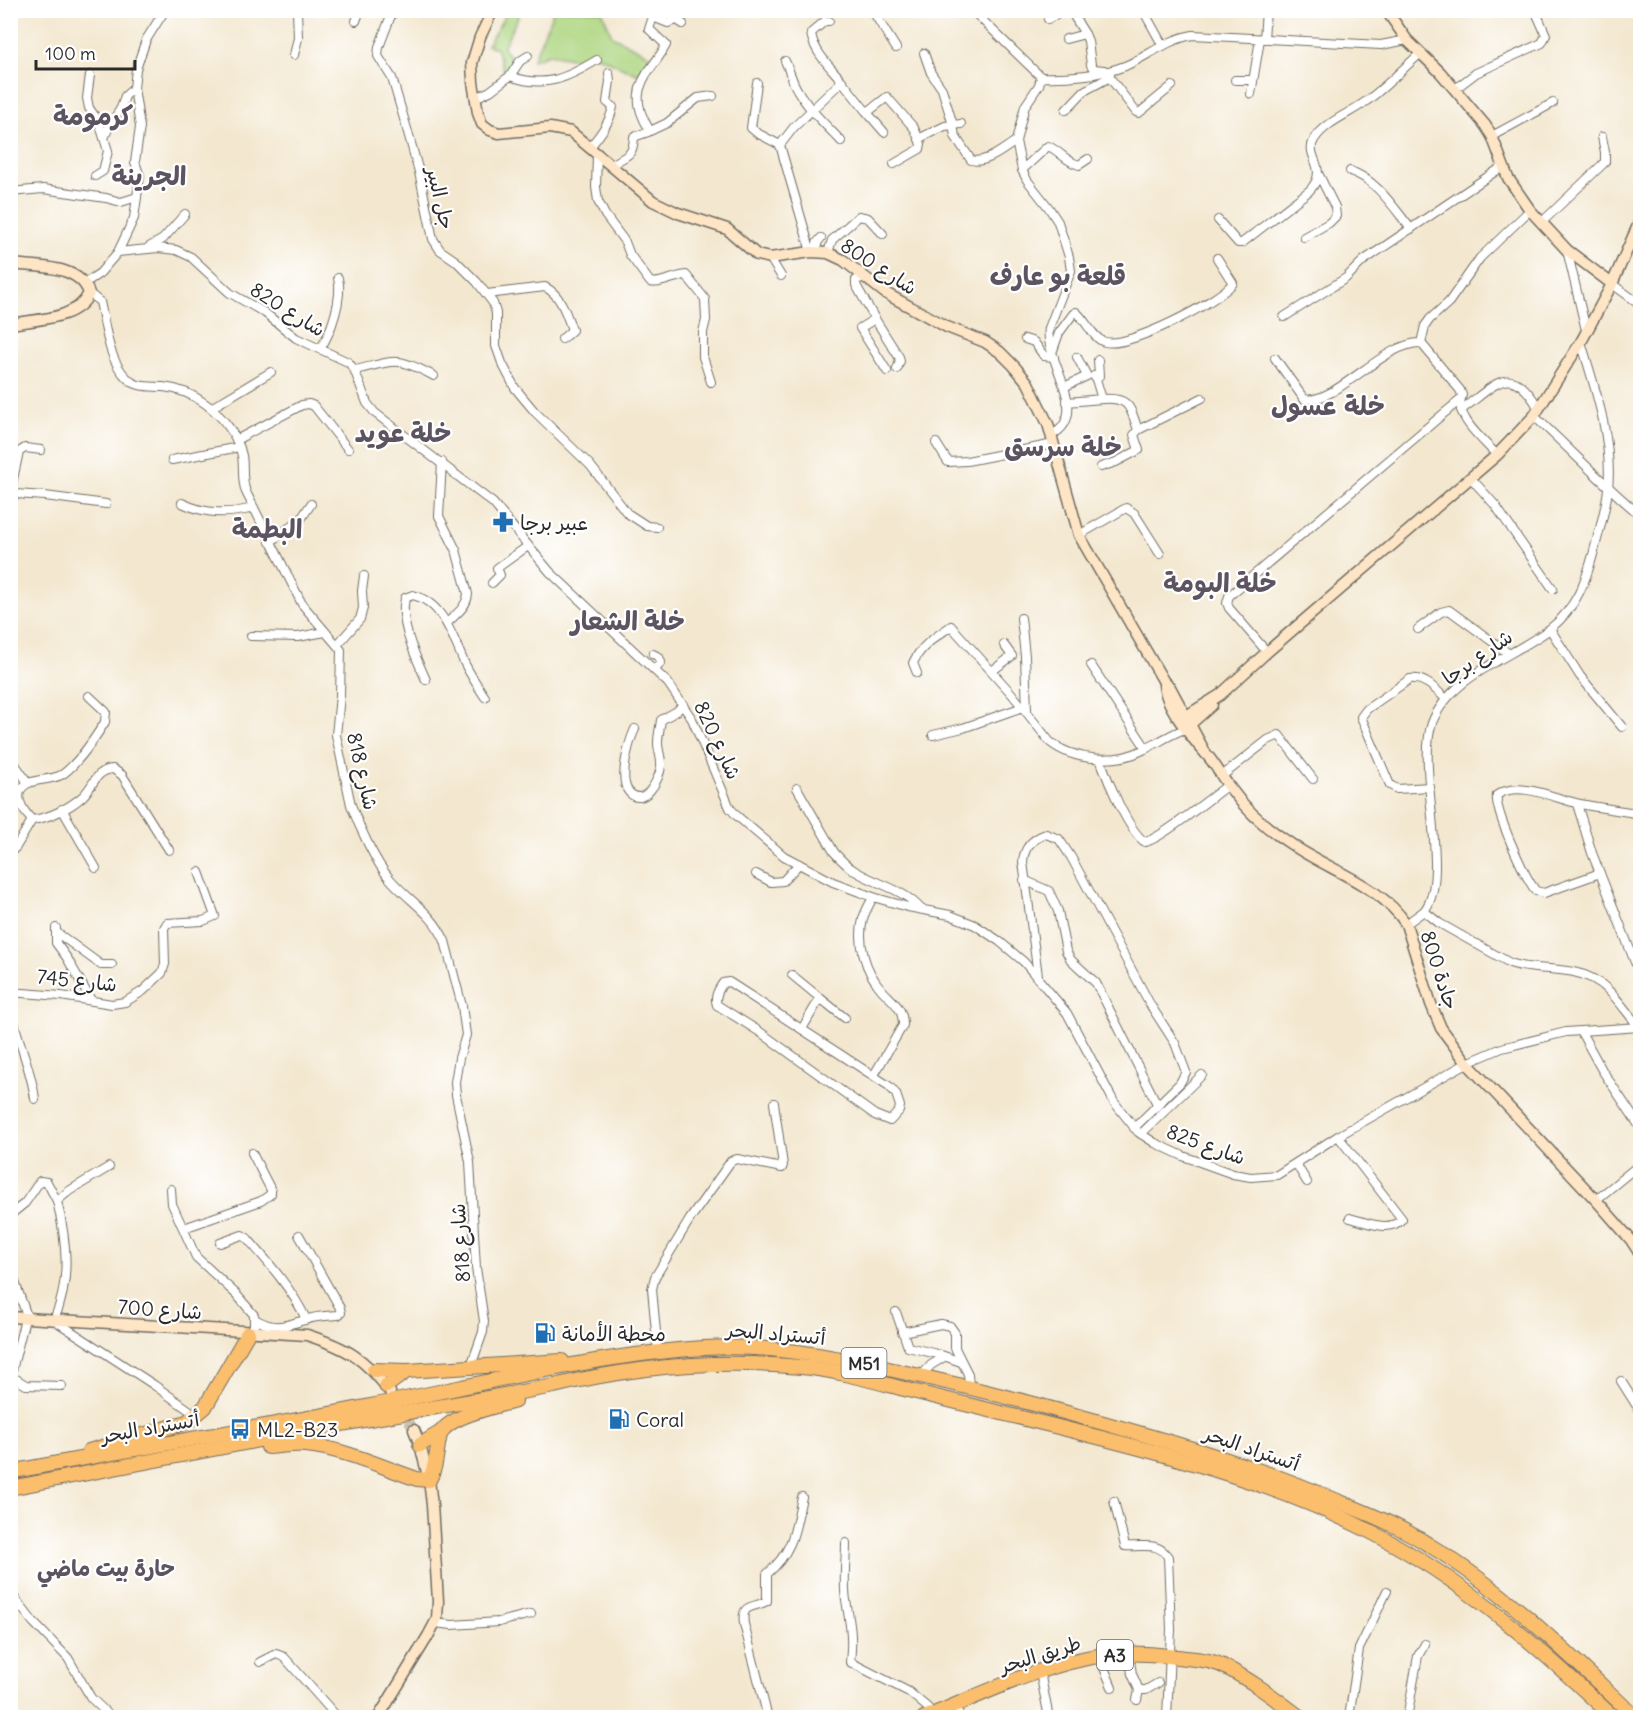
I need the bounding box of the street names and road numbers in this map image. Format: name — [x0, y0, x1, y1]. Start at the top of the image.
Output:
street label: جل البير — [421, 162, 460, 232]
street label: شارع 800 — [835, 232, 922, 302]
street label: شارع 820 — [245, 276, 330, 343]
street label: شارع برجا — [1437, 624, 1518, 692]
street label: شارع 820 — [687, 697, 747, 784]
street label: شارع 818 — [340, 730, 384, 813]
street label: جادة 800 — [1416, 927, 1464, 1013]
street label: شارع 745 — [35, 963, 118, 999]
street label: شارع 825 — [1162, 1118, 1249, 1172]
street label: شارع 818 — [445, 1203, 477, 1283]
street label: شارع 700 — [117, 1294, 203, 1326]
street label: أتستراد البحر — [723, 1316, 827, 1350]
road number: M51 — [842, 1348, 886, 1378]
street label: أتستراد البحر — [97, 1406, 201, 1448]
street label: أتستراد البحر — [1199, 1419, 1303, 1476]
street label: طريق البحر — [994, 1630, 1084, 1679]
road number: A3 — [1097, 1640, 1133, 1670]

